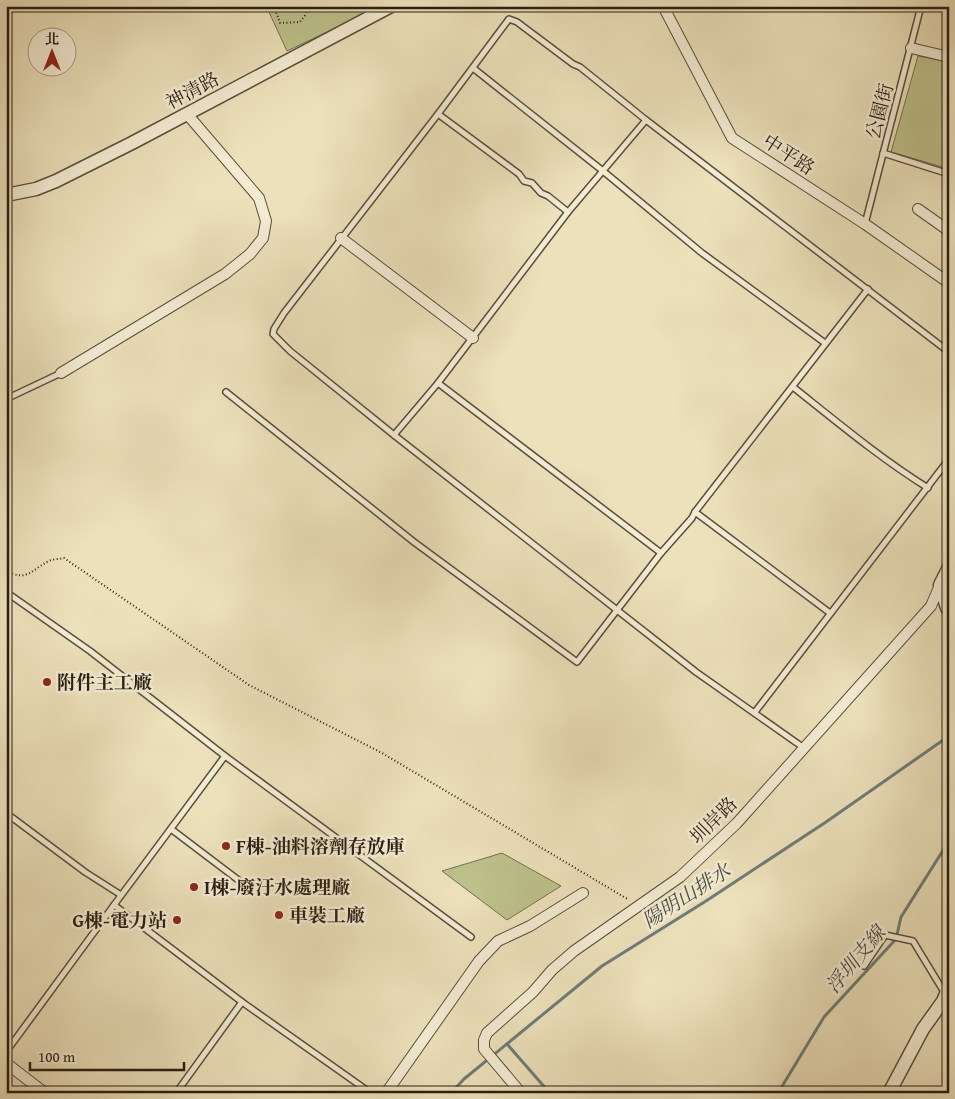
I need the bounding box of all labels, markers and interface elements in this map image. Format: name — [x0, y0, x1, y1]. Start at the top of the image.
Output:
north arrow — [28, 28, 78, 78]
text: 北 — [45, 29, 59, 49]
street label: 神清路 — [160, 64, 224, 116]
street label: 公園街 — [858, 80, 900, 142]
street label: 中平路 — [757, 127, 821, 181]
place label: 附件主工廠 — [57, 668, 152, 696]
marker: 附件主工廠 — [41, 676, 53, 688]
street label: 圳岸路 — [683, 790, 743, 850]
place label: F棟-油料溶劑存放庫 — [236, 832, 405, 860]
marker: F棟-油料溶劑存放庫 — [220, 840, 232, 852]
water label: 陽明山排水 — [636, 855, 738, 934]
place label: I棟-廢汙水處理廠 — [204, 873, 350, 901]
marker: I棟-廢汙水處理廠 — [188, 881, 200, 893]
place label: 車裝工廠 — [289, 901, 365, 929]
place label: G棟-電力站 — [73, 906, 167, 934]
marker: 車裝工廠 — [273, 909, 285, 921]
marker: G棟-電力站 — [171, 914, 183, 926]
water label: 浮圳支線 — [818, 918, 893, 999]
scale bar — [30, 1039, 184, 1071]
text: 100 m — [38, 1046, 76, 1067]

